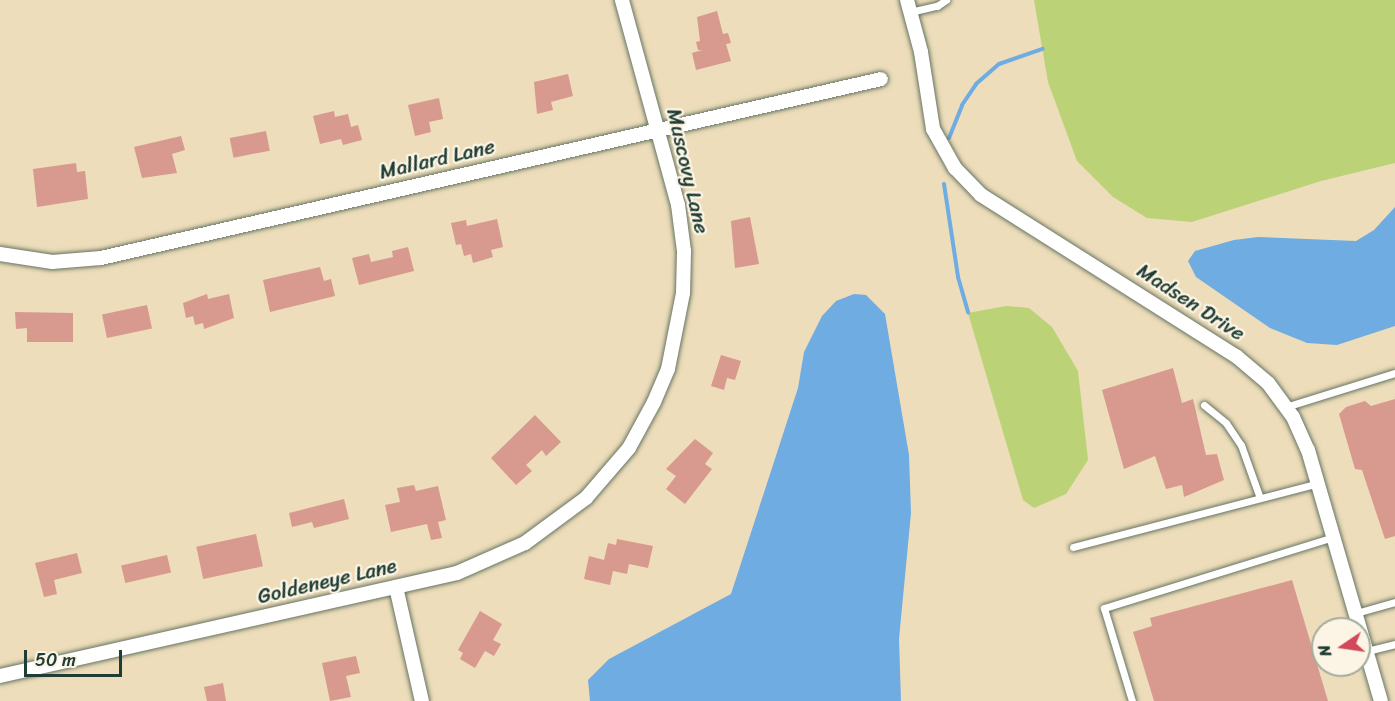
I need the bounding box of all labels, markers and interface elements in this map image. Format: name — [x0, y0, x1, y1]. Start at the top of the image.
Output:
street label: Muscovy Lane — [661, 106, 715, 236]
street label: Mallard Lane — [377, 133, 497, 185]
street label: Madsen Drive — [1132, 258, 1250, 346]
street label: Goldeneye Lane — [255, 553, 399, 609]
north arrow — [1311, 617, 1371, 677]
scale bar — [27, 638, 124, 676]
text: N — [1310, 642, 1340, 659]
text: 50 m — [35, 644, 76, 676]

